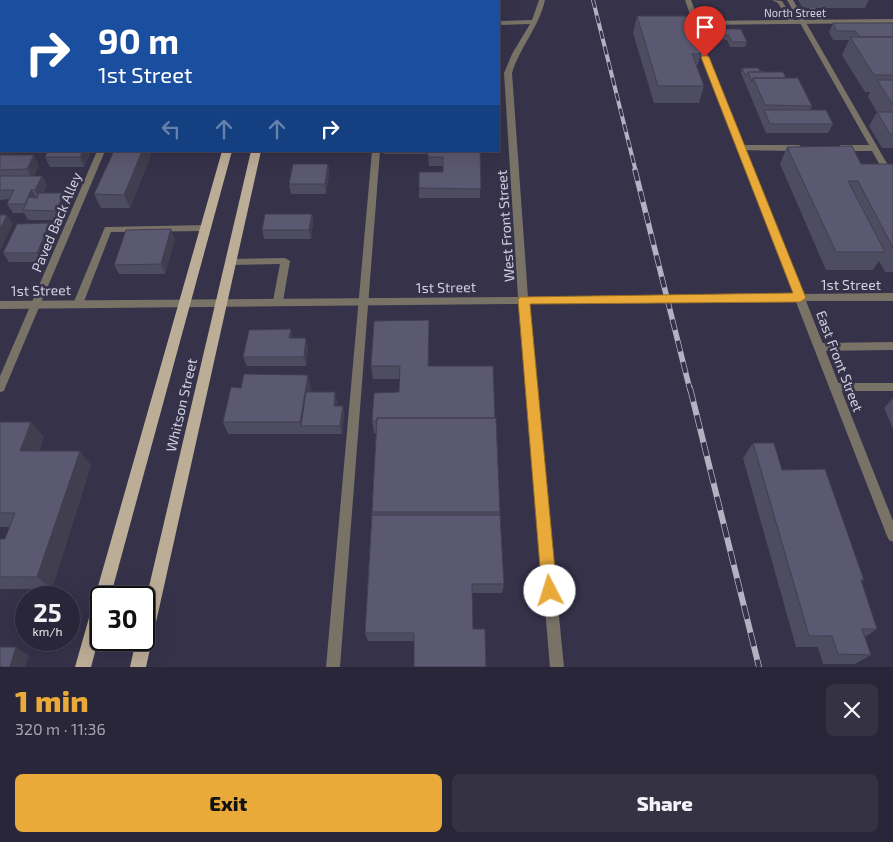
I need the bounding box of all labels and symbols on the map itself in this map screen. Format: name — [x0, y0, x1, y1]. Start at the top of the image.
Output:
pin — [684, 6, 726, 57]
street label: North Street — [764, 6, 826, 19]
street label: Paved Back Alley — [27, 169, 85, 274]
street label: West Front Street — [493, 169, 517, 283]
street label: 1st Street — [821, 276, 881, 293]
street label: 1st Street — [416, 278, 476, 296]
street label: 1st Street — [11, 281, 71, 299]
street label: East Front Street — [813, 308, 867, 414]
street label: Whitson Street — [162, 357, 200, 453]
position arrow — [523, 564, 575, 616]
speed limit sign: 30 — [90, 586, 155, 651]

